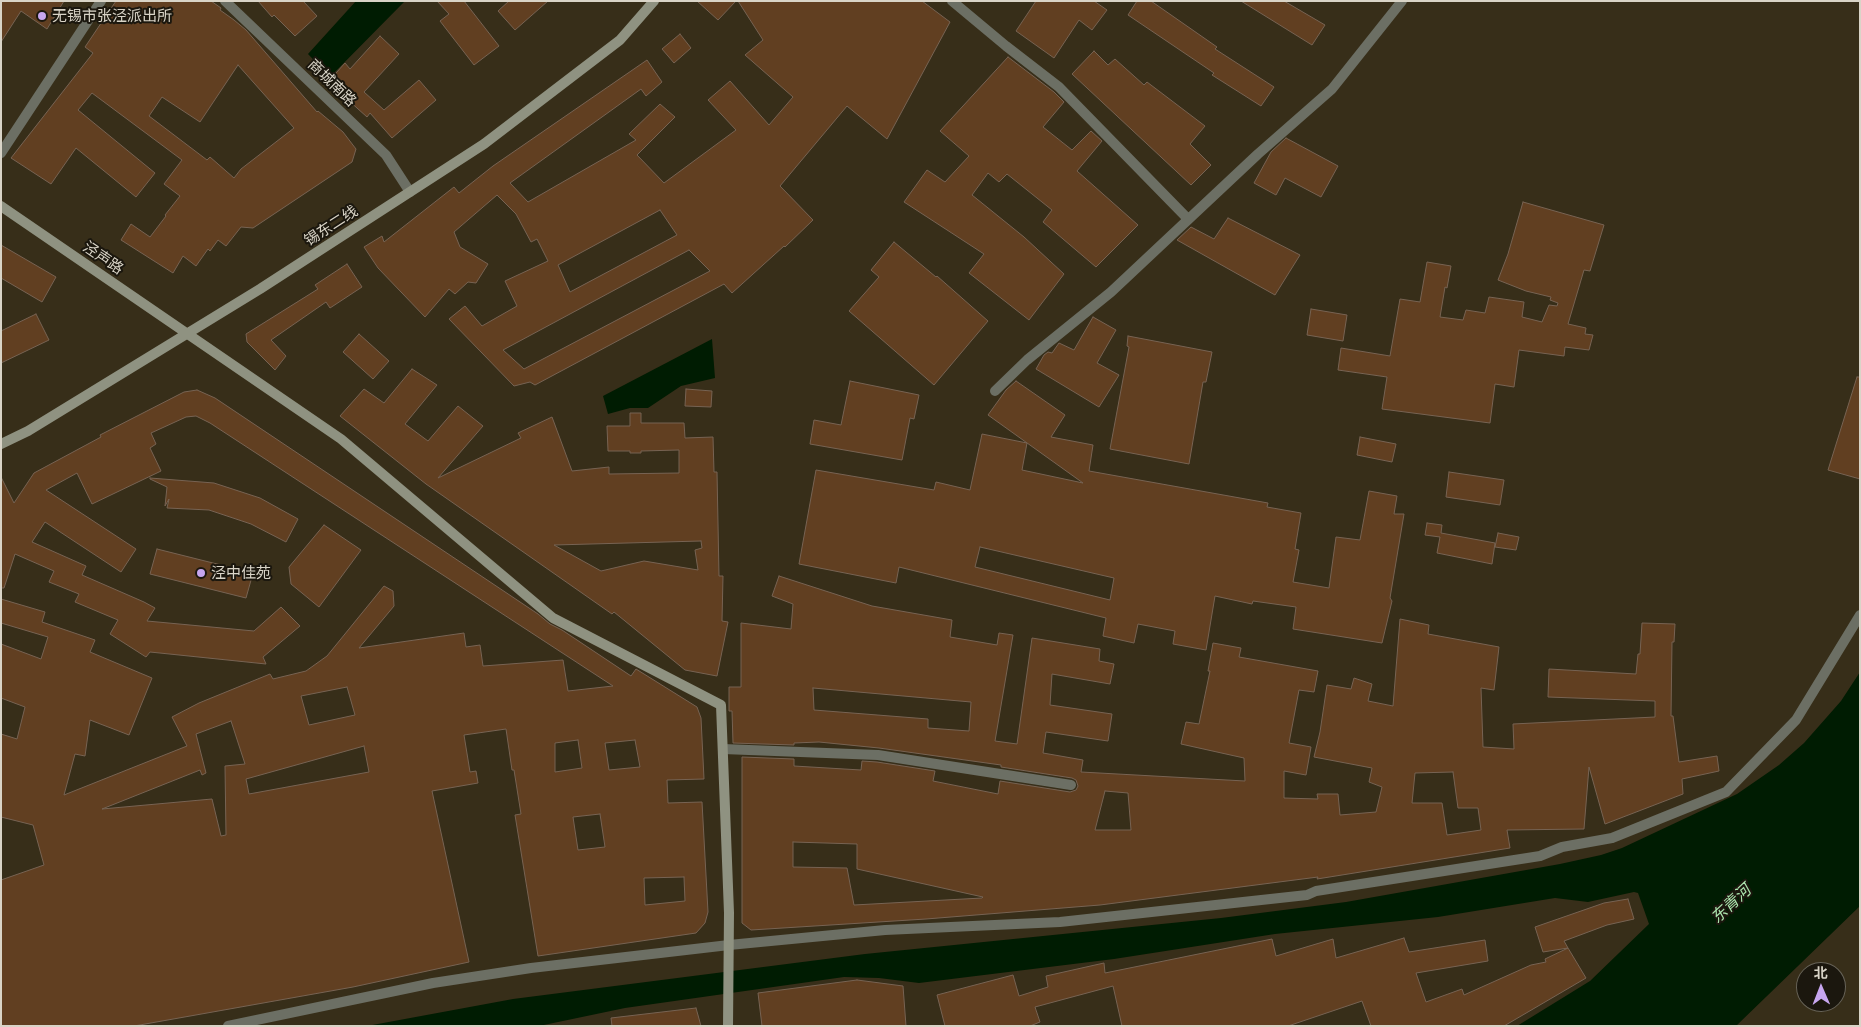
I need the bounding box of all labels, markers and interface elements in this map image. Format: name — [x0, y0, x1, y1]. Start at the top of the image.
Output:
place label: 无锡市张泾派出所 — [52, 7, 172, 25]
marker: 无锡市张泾派出所 — [36, 10, 48, 22]
street label: 商城南路 — [304, 56, 360, 110]
street label: 锡东二线 — [301, 202, 361, 250]
street label: 泾声路 — [79, 238, 127, 278]
place label: 泾中佳苑 — [211, 564, 271, 582]
marker: 泾中佳苑 — [195, 567, 207, 579]
water label: 东青河 — [1707, 881, 1755, 927]
north arrow — [1796, 962, 1846, 1012]
text: 北 — [1814, 964, 1828, 981]

